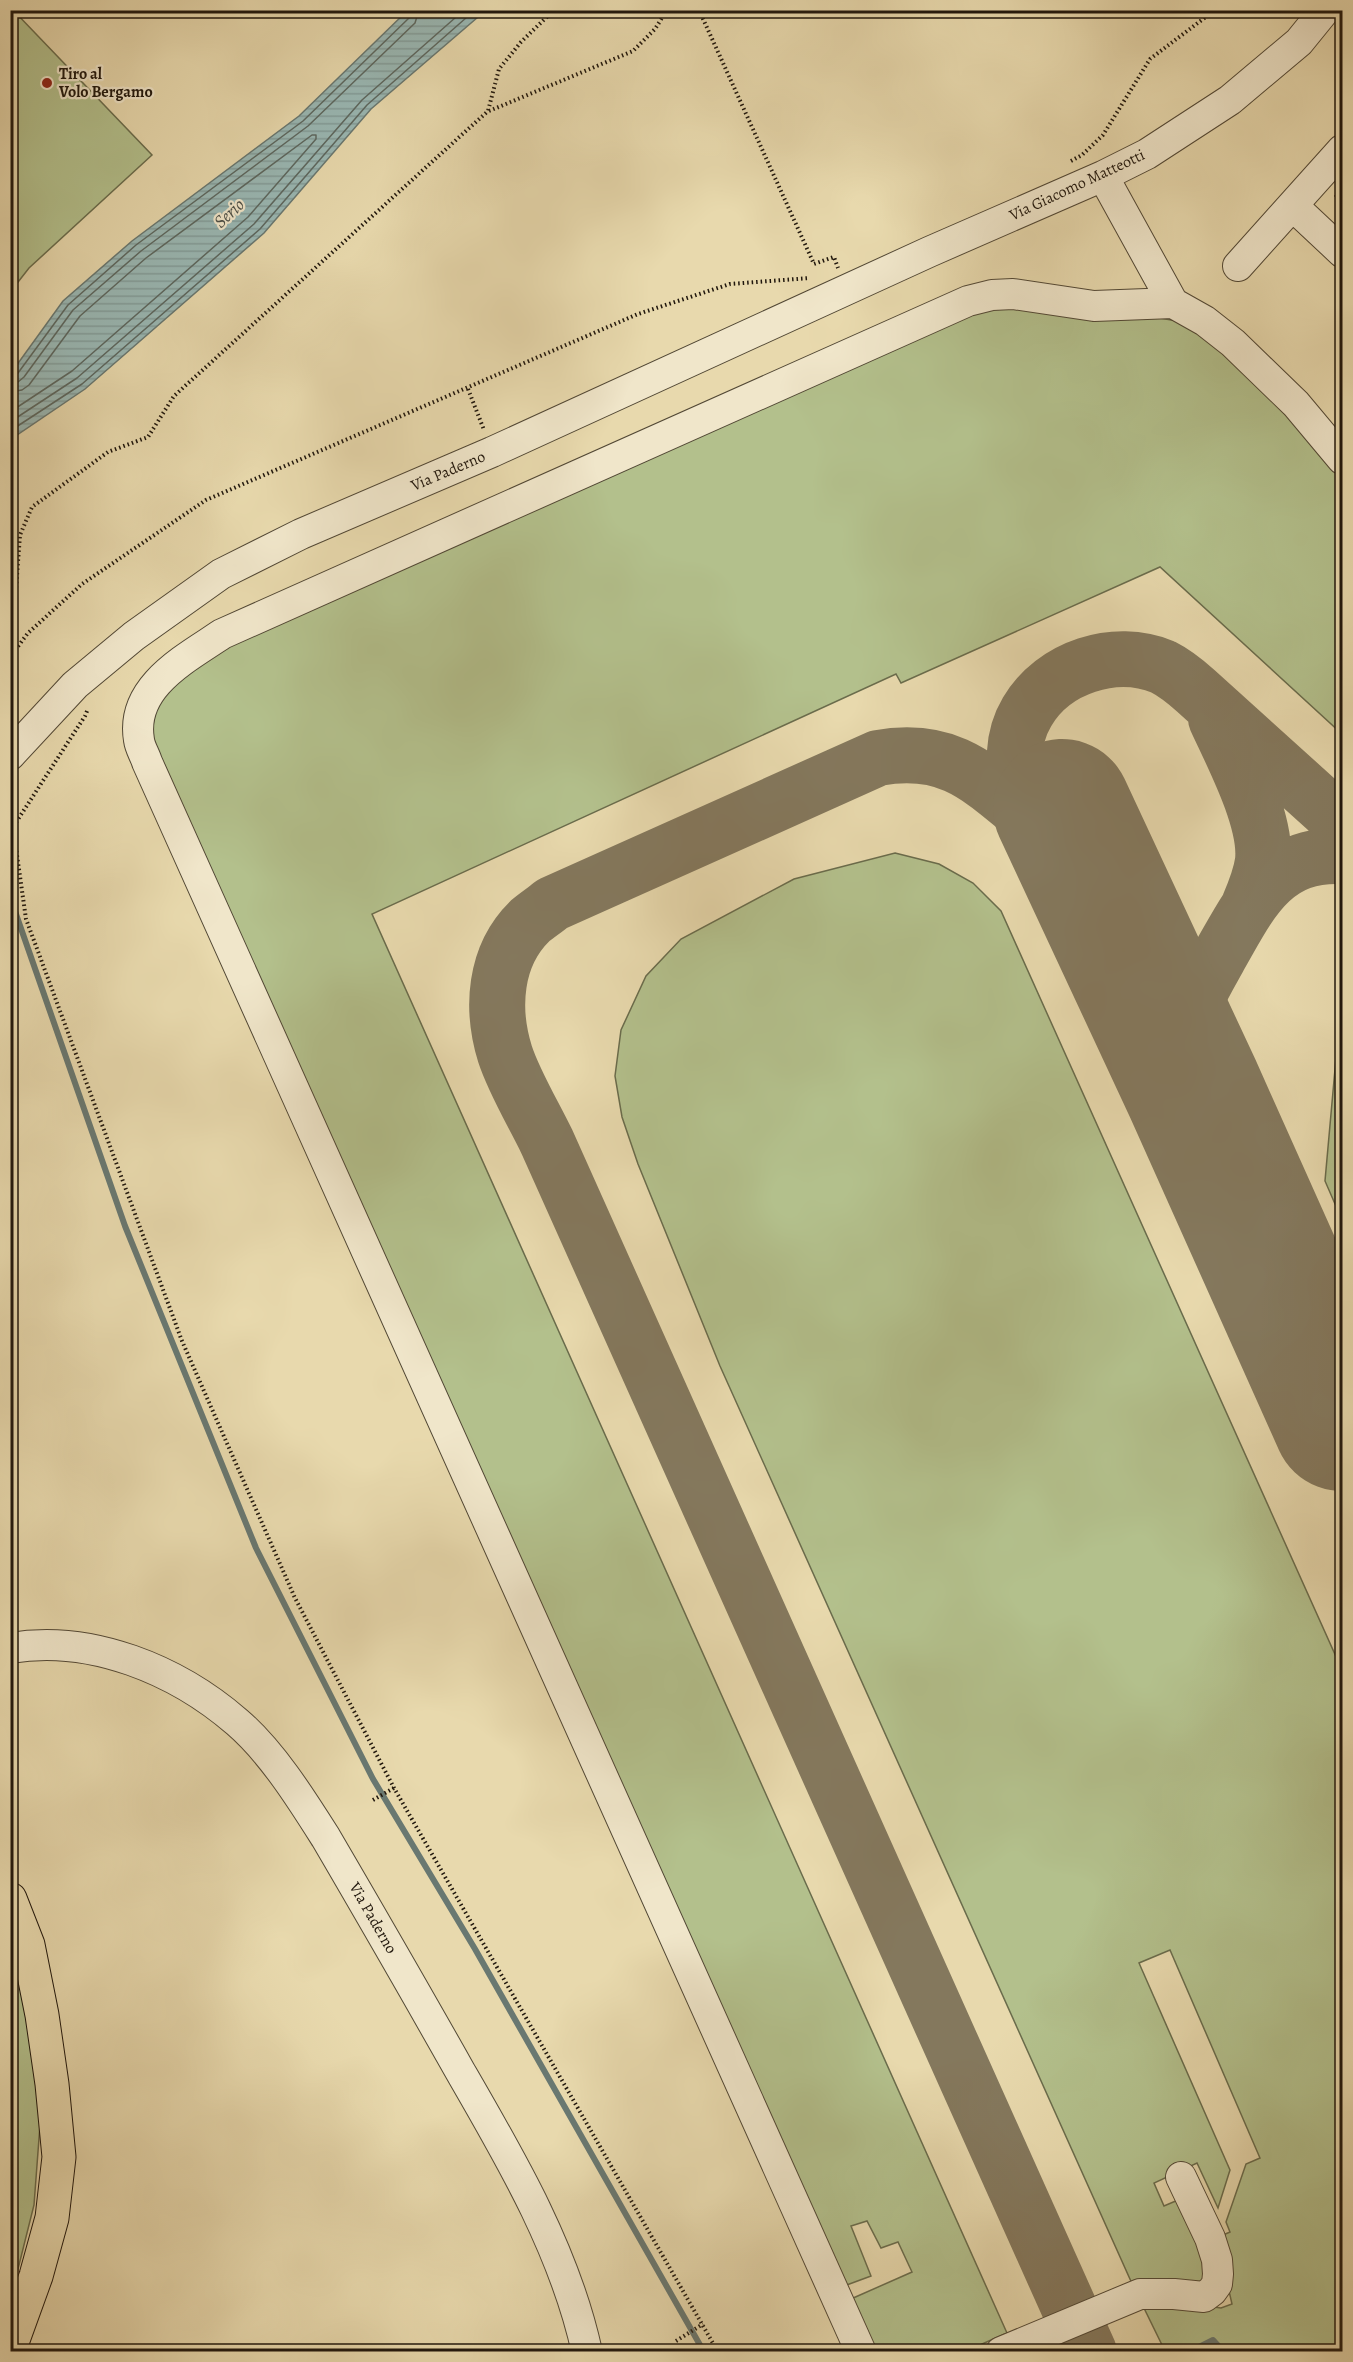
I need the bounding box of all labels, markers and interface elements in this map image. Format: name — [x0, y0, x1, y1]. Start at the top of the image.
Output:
place label: Tiro al Volo Bergamo — [58, 63, 153, 103]
marker: Tiro al Volo Bergamo — [40, 76, 54, 90]
street label: Via Giacomo Matteotti — [1005, 144, 1148, 226]
water label: Serio — [209, 193, 249, 233]
street label: Via Paderno — [406, 445, 489, 497]
street label: Via Paderno — [343, 1877, 402, 1958]

